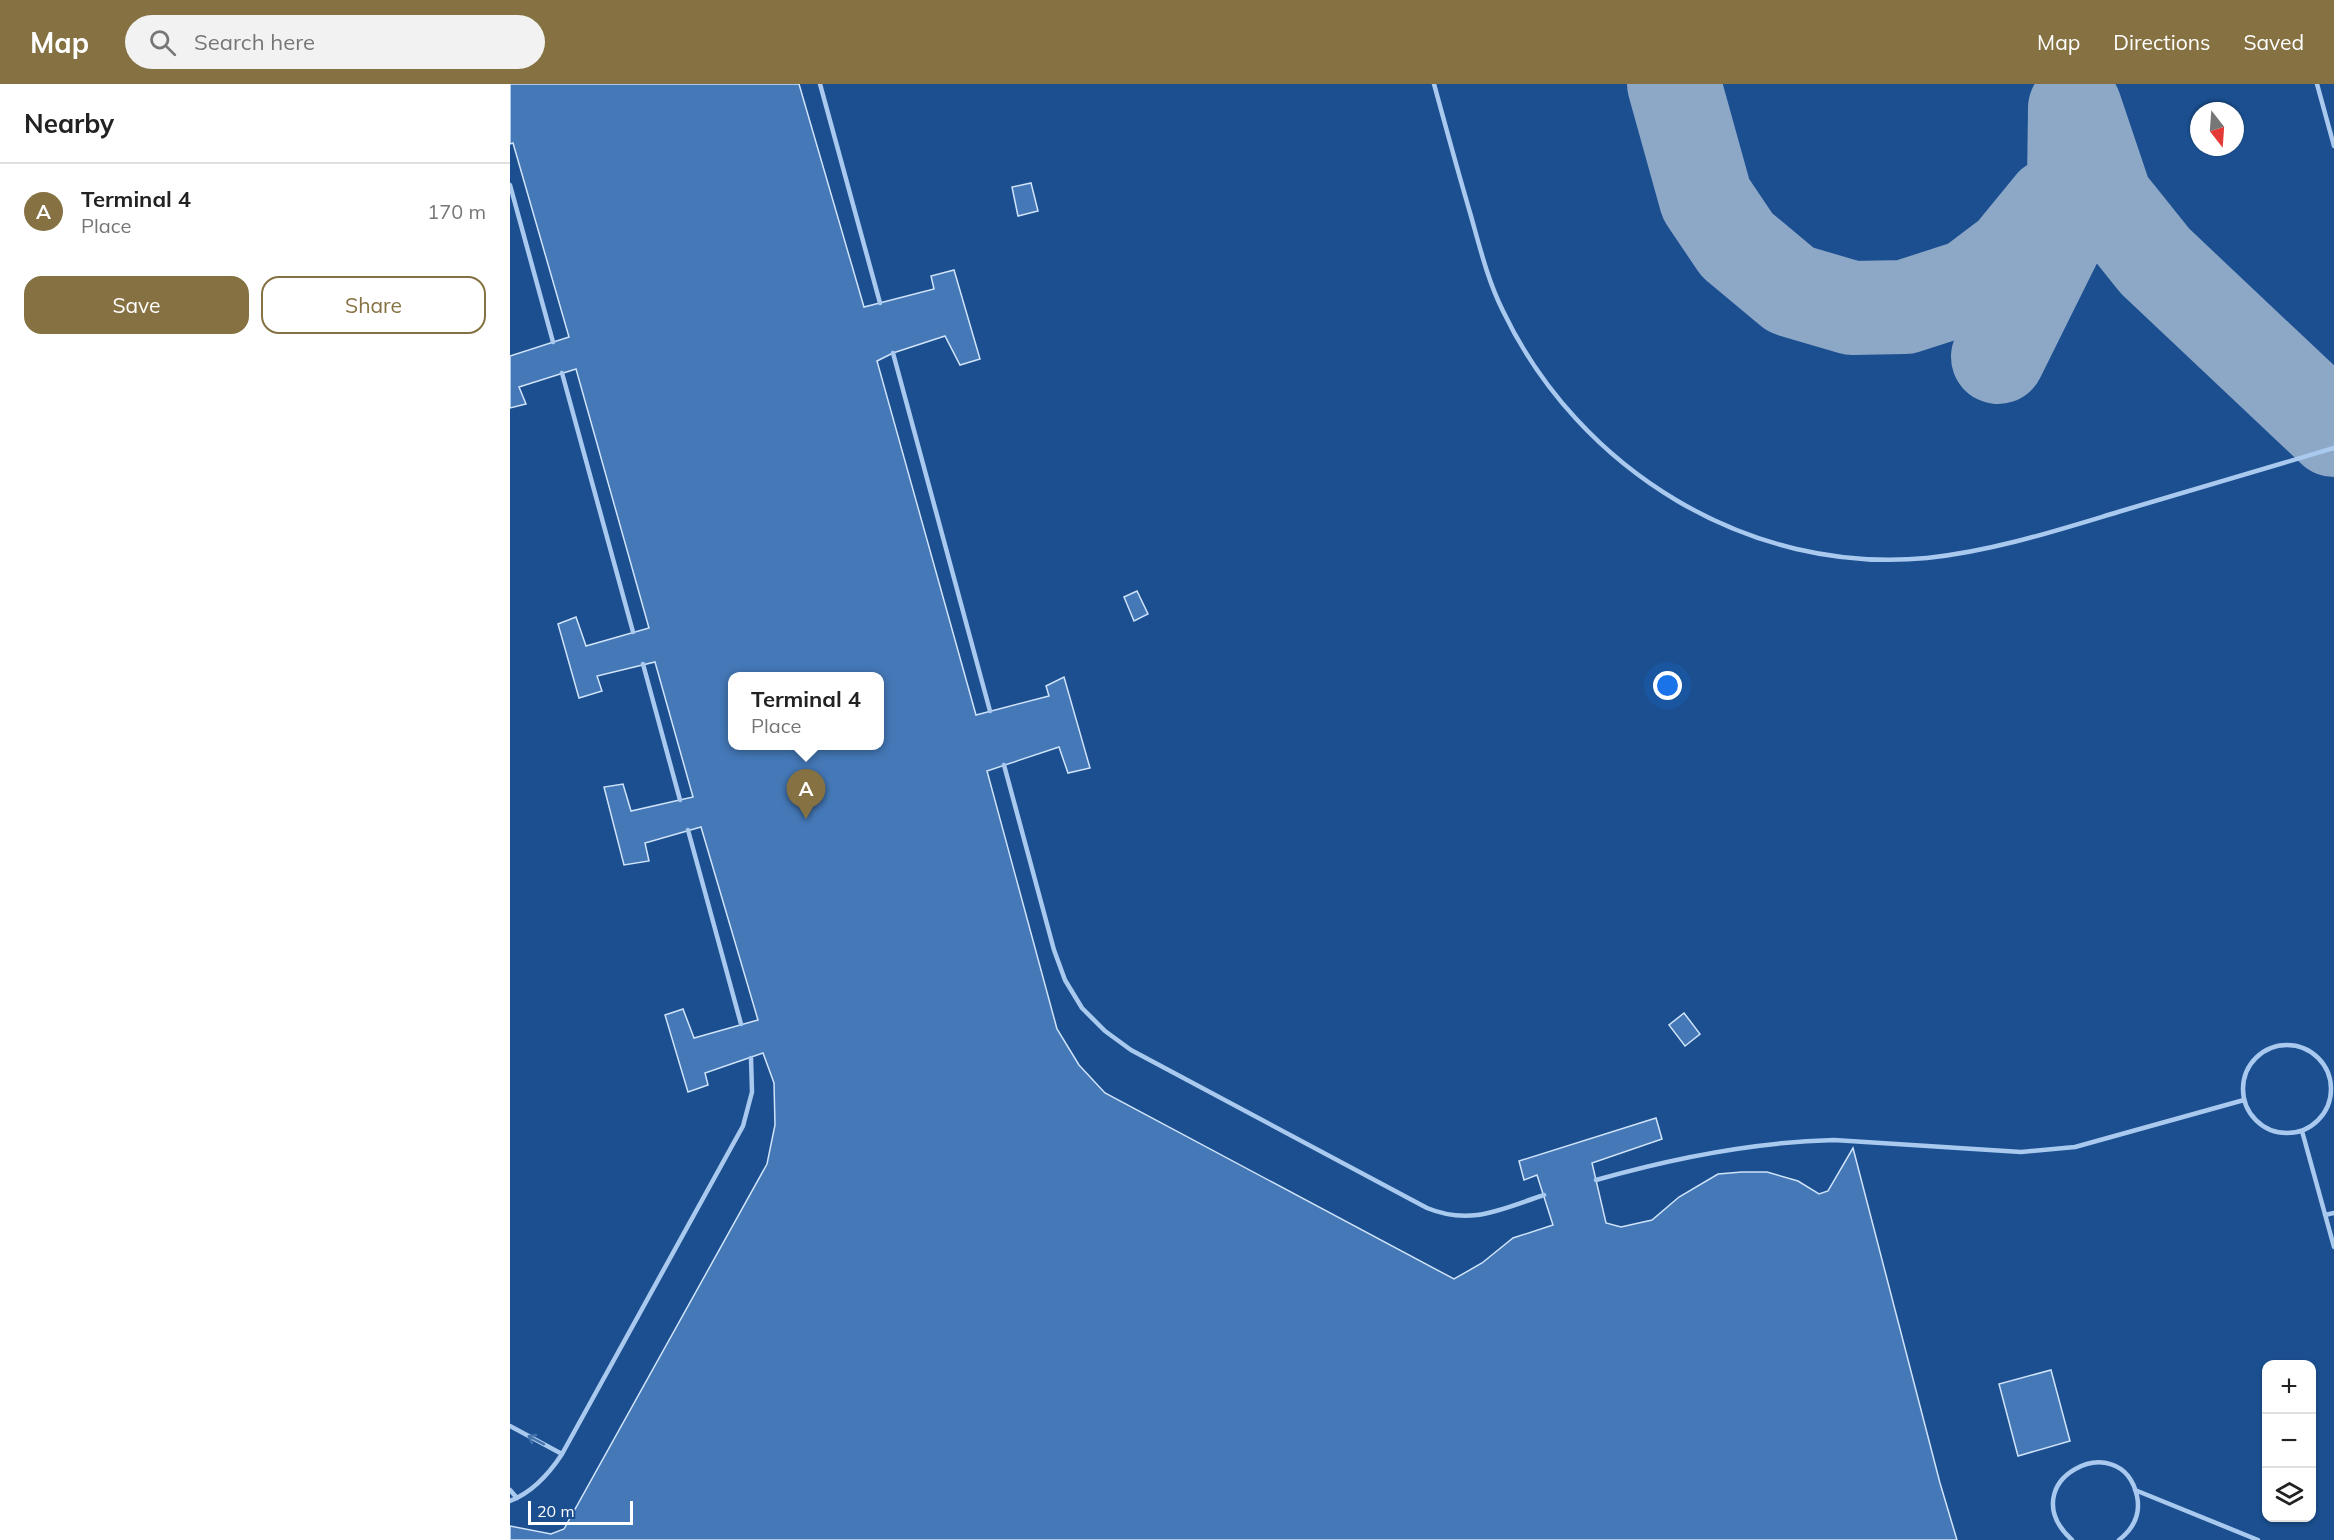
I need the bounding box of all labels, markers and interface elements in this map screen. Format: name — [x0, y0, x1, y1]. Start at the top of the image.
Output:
search box — [125, 15, 545, 69]
text: Map — [30, 25, 89, 60]
icon: search — [146, 26, 179, 59]
text: Search here — [194, 28, 315, 56]
text: Map — [2037, 29, 2080, 55]
text: Directions — [2113, 29, 2210, 55]
text: Saved — [2243, 29, 2304, 55]
north arrow — [2190, 102, 2244, 156]
text: Nearby — [24, 107, 114, 140]
text: Terminal 4 — [81, 185, 191, 213]
text: A — [36, 199, 51, 224]
text: 170 m — [427, 199, 486, 224]
text: Place — [81, 213, 131, 238]
button: Save — [24, 276, 249, 334]
button: Share — [261, 276, 486, 334]
your location — [1653, 671, 1682, 700]
popup — [728, 672, 884, 750]
text: Terminal 4 — [751, 685, 861, 713]
text: Place — [751, 713, 801, 738]
pin: A — [786, 770, 826, 819]
map controls — [2262, 1360, 2316, 1522]
button: + — [2262, 1360, 2316, 1414]
button: − — [2262, 1414, 2316, 1468]
one-way arrow — [528, 1434, 545, 1446]
button: layers — [2262, 1468, 2316, 1522]
scale bar — [528, 1498, 633, 1526]
text: 20 m — [537, 1501, 574, 1521]

